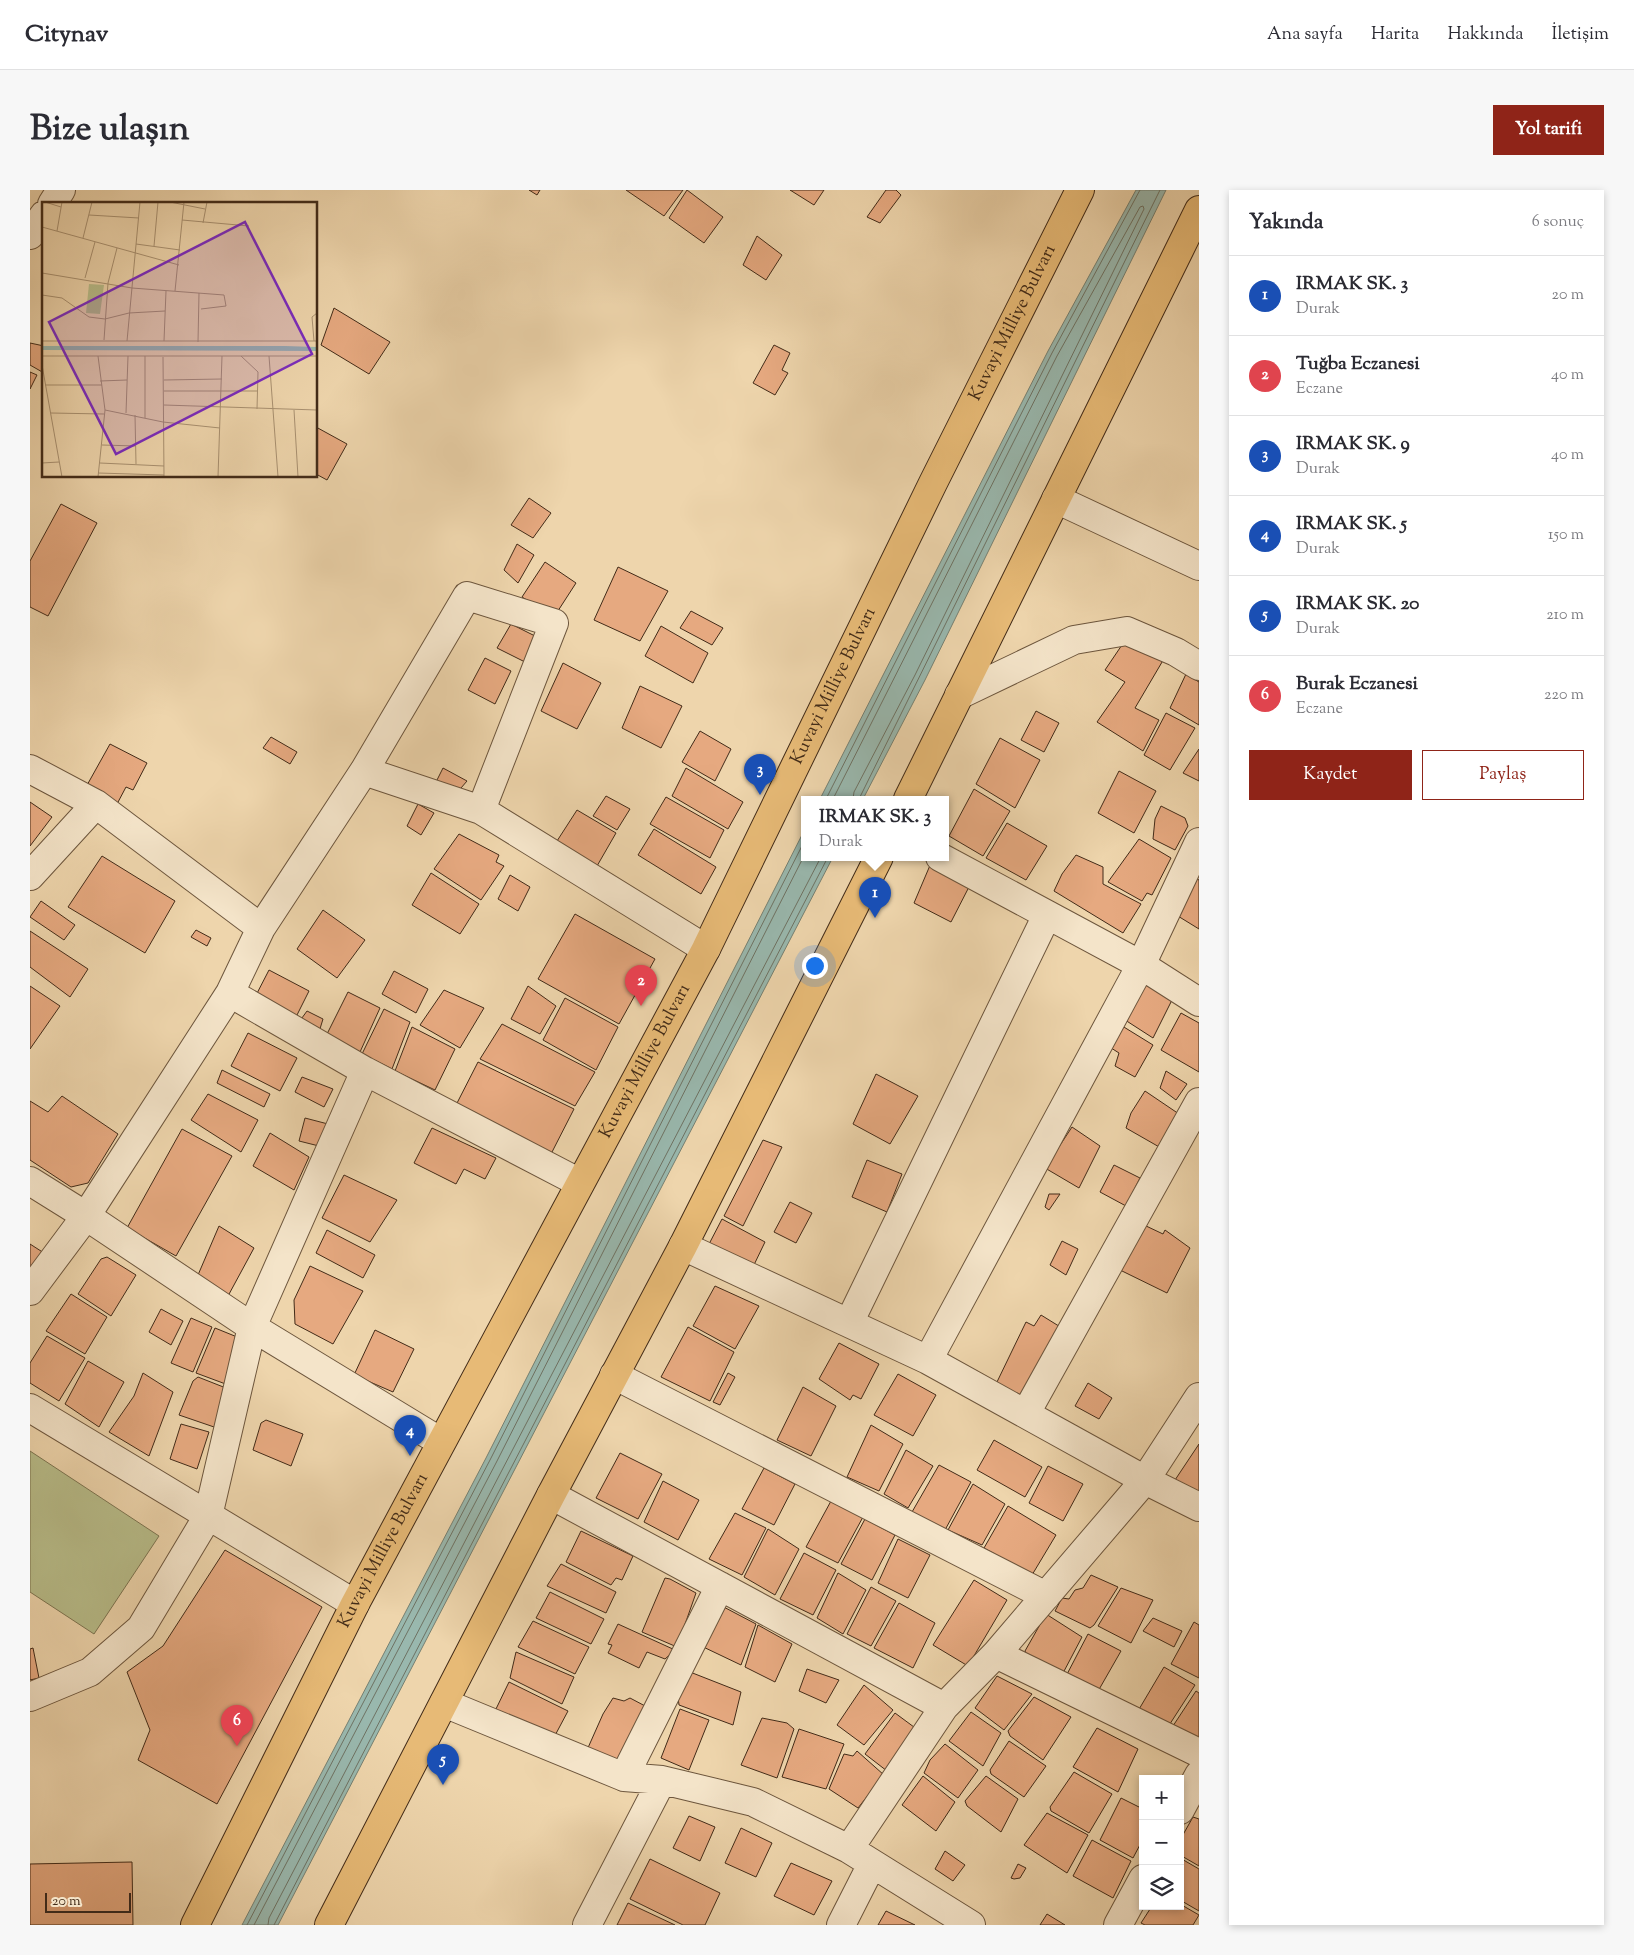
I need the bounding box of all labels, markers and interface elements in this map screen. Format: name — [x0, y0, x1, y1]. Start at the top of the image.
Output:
text: Citynav — [25, 18, 108, 52]
text: Ana sayfa — [1267, 22, 1343, 48]
text: Harita — [1371, 22, 1419, 48]
text: Hakkında — [1447, 22, 1524, 48]
text: İletişim — [1552, 22, 1609, 48]
text: Bize ulaşın — [30, 105, 189, 156]
button: Yol tarifi — [1493, 105, 1604, 155]
inset map — [42, 202, 318, 478]
text: Yakında — [1249, 208, 1323, 238]
text: 6 sonuç — [1532, 211, 1584, 234]
street label: Kuvayi Milliye Bulvarı — [963, 241, 1063, 406]
text: IRMAK SK. 3 — [1296, 271, 1408, 298]
text: 1 — [1262, 284, 1268, 307]
text: 20 m — [1551, 284, 1584, 307]
text: Durak — [1296, 298, 1340, 321]
text: Tuğba Eczanesi — [1296, 351, 1420, 378]
text: 2 — [1261, 364, 1269, 387]
text: 40 m — [1551, 364, 1584, 387]
text: Eczane — [1296, 378, 1343, 401]
text: IRMAK SK. 9 — [1296, 431, 1410, 458]
text: 3 — [1262, 444, 1268, 467]
text: 40 m — [1551, 444, 1584, 467]
text: Durak — [1296, 458, 1340, 481]
text: IRMAK SK. 5 — [1296, 511, 1407, 538]
text: 4 — [1261, 524, 1269, 547]
text: 150 m — [1548, 524, 1584, 547]
text: Durak — [1296, 538, 1340, 561]
text: IRMAK SK. 20 — [1296, 591, 1419, 618]
street label: Kuvayi Milliye Bulvarı — [785, 603, 883, 769]
text: 5 — [1262, 604, 1268, 627]
text: 210 m — [1546, 604, 1584, 627]
text: Durak — [1296, 618, 1340, 641]
text: Burak Eczanesi — [1296, 671, 1418, 698]
text: 6 — [1261, 684, 1269, 707]
text: 220 m — [1544, 684, 1584, 707]
text: Eczane — [1296, 698, 1343, 721]
button: Kaydet — [1249, 750, 1412, 800]
button: Paylaş — [1422, 750, 1584, 800]
pin: 3 — [744, 754, 776, 795]
popup — [801, 796, 949, 861]
text: IRMAK SK. 3 — [819, 804, 931, 831]
text: Durak — [819, 831, 863, 854]
pin: 1 — [859, 877, 891, 918]
your location — [802, 953, 828, 979]
pin: 2 — [625, 965, 657, 1006]
street label: Kuvayi Milliye Bulvarı — [594, 980, 698, 1143]
pin: 4 — [394, 1415, 426, 1456]
street label: Kuvayi Milliye Bulvarı — [332, 1469, 436, 1633]
pin: 6 — [221, 1705, 253, 1746]
pin: 5 — [427, 1744, 459, 1785]
map controls — [1139, 1775, 1184, 1910]
button: + — [1139, 1775, 1184, 1820]
button: − — [1139, 1820, 1184, 1865]
button: layers — [1139, 1865, 1184, 1910]
scale bar — [45, 1890, 131, 1913]
text: 20 m — [52, 1892, 81, 1912]

